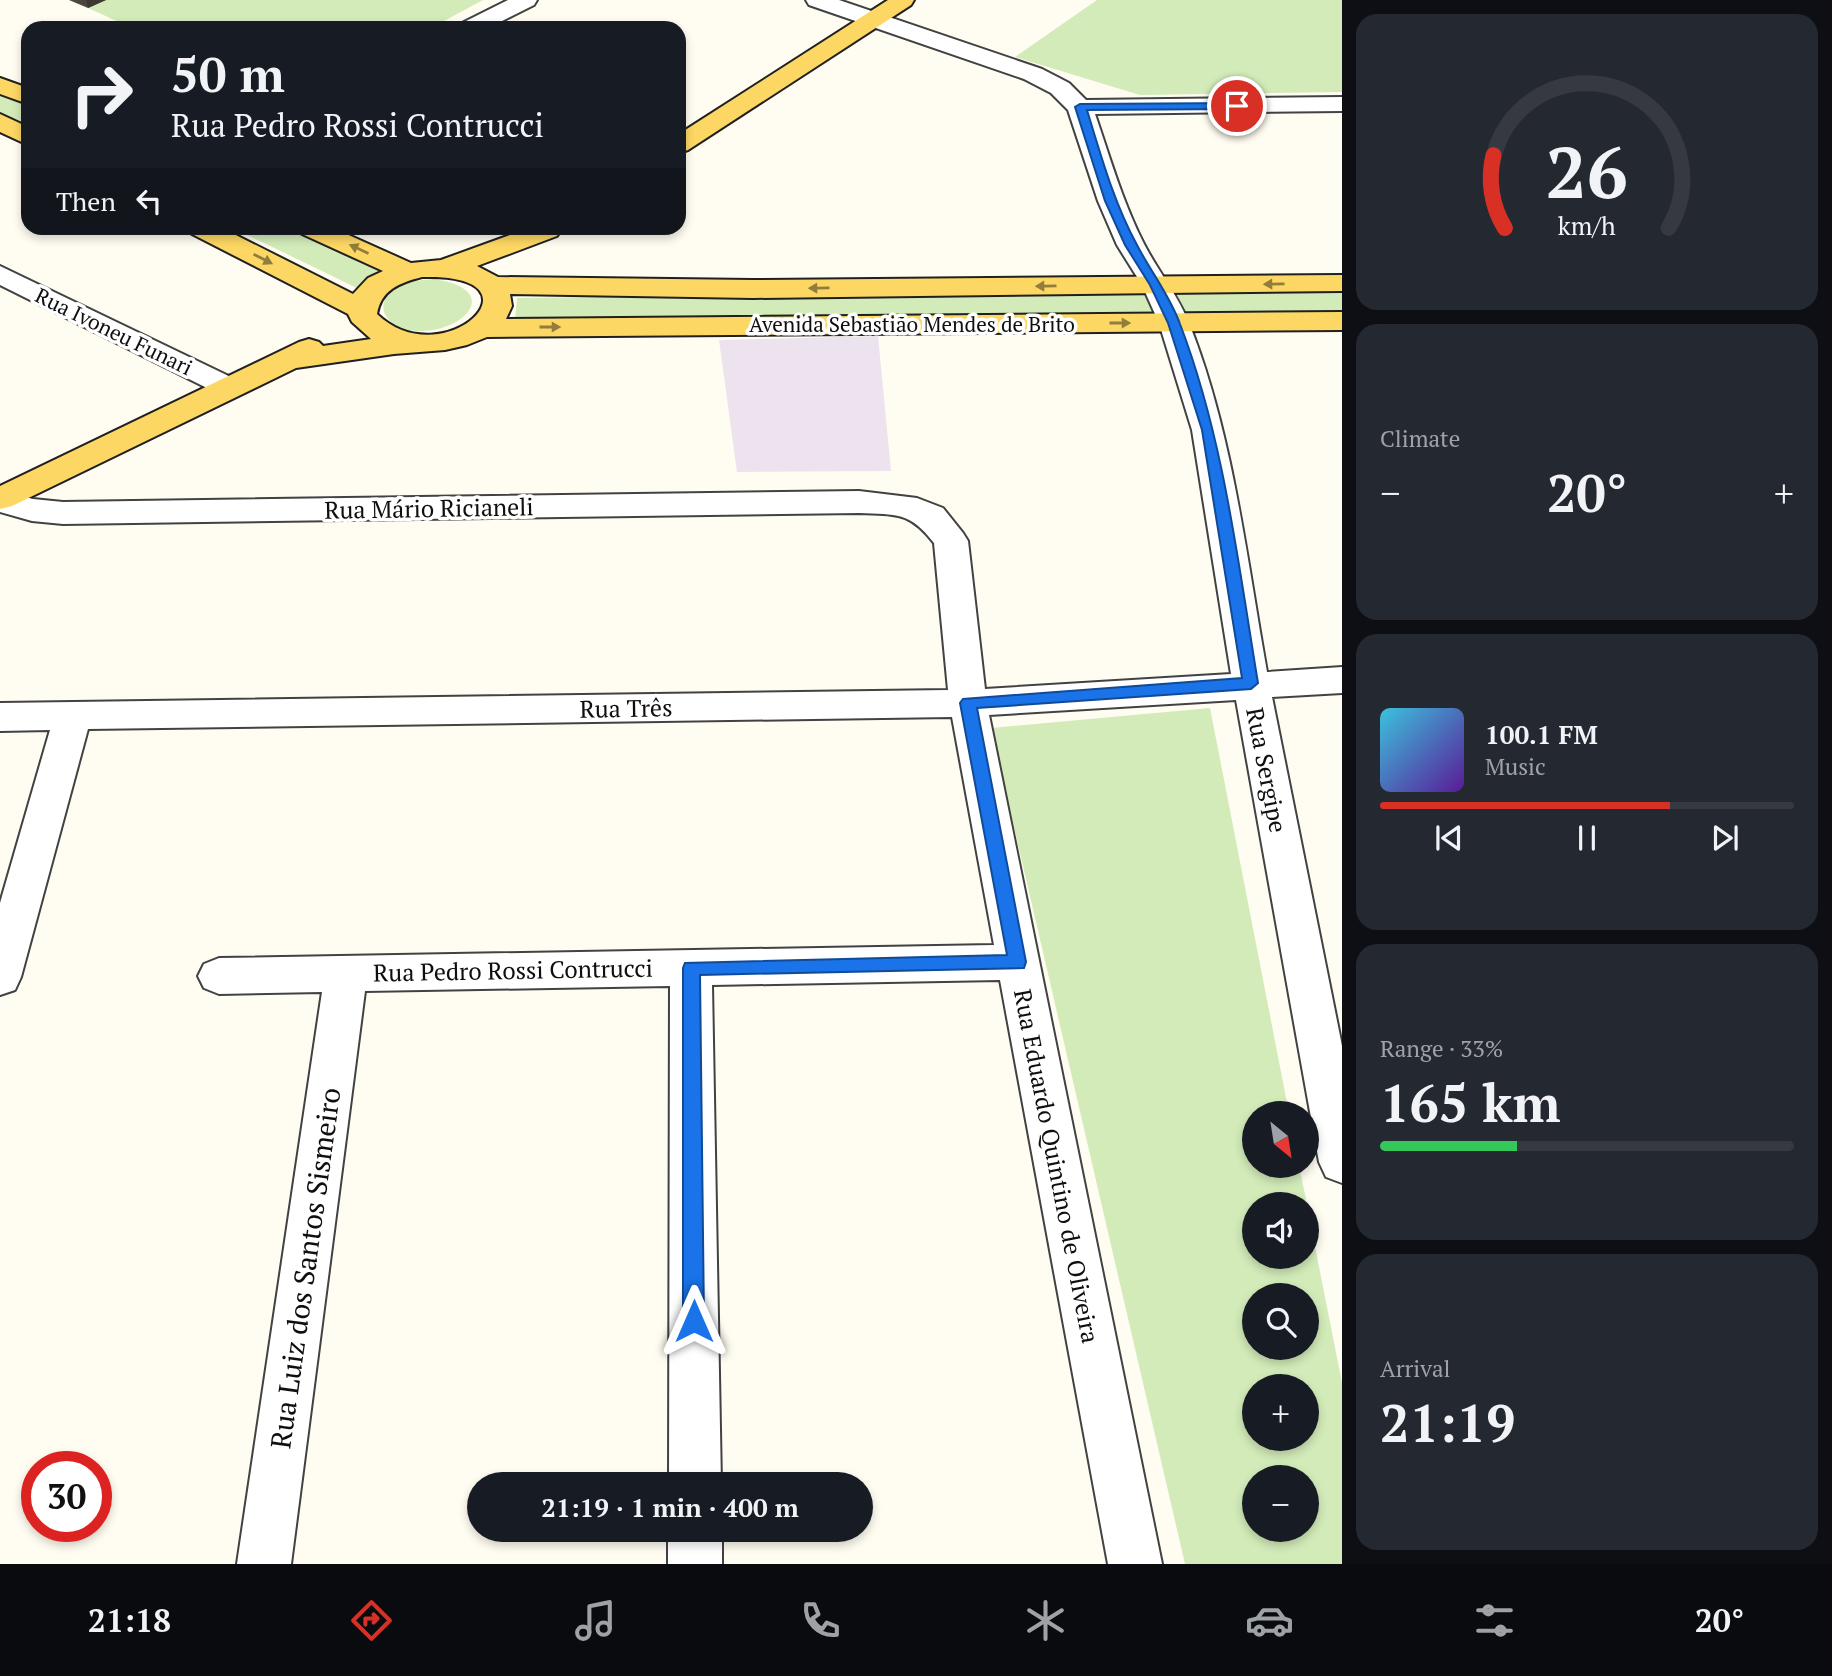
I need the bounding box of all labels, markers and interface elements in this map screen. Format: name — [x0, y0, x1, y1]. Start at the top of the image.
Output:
text: 50 m — [171, 41, 285, 106]
icon: right — [56, 49, 147, 140]
pin — [1207, 76, 1267, 136]
icon: arrive — [1218, 87, 1256, 125]
text: Rua Pedro Rossi Contrucci — [171, 104, 544, 146]
text: 26 — [1546, 122, 1628, 219]
icon: left — [130, 182, 168, 220]
text: Then — [56, 184, 116, 218]
text: km/h — [1558, 209, 1616, 242]
one-way arrow — [349, 244, 369, 255]
one-way arrow — [253, 253, 273, 265]
one-way arrow — [1263, 278, 1285, 290]
one-way arrow — [1035, 280, 1057, 292]
street label: Rua Ivoneu Funari — [31, 281, 197, 381]
one-way arrow — [808, 282, 830, 294]
street label: Avenida Sebastião Mendes de Brito — [749, 310, 1075, 338]
one-way arrow — [1109, 317, 1131, 329]
one-way arrow — [539, 321, 561, 333]
text: Climate — [1380, 423, 1460, 454]
text: 20° — [1547, 458, 1627, 527]
text: − — [1380, 468, 1400, 518]
text: + — [1774, 468, 1794, 518]
street label: Rua Mário Ricianeli — [324, 490, 534, 526]
street label: Rua Três — [579, 691, 673, 725]
street label: Rua Sergipe — [1239, 705, 1295, 835]
text: 100.1 FM — [1485, 717, 1598, 751]
text: Music — [1485, 751, 1546, 782]
icon: previous — [1430, 819, 1468, 857]
icon: pause — [1568, 819, 1606, 857]
icon: next — [1706, 819, 1744, 857]
street label: Rua Pedro Rossi Contrucci — [373, 952, 653, 988]
street label: Rua Eduardo Quintino de Oliveira — [1007, 986, 1107, 1346]
text: Range · 33% — [1380, 1033, 1503, 1064]
text: 165 km — [1380, 1068, 1561, 1137]
street label: Rua Luiz dos Santos Sismeiro — [261, 1085, 349, 1451]
north arrow — [1242, 1101, 1320, 1178]
map controls — [1242, 1101, 1319, 1542]
button: sound — [1242, 1192, 1319, 1269]
button: search — [1242, 1283, 1319, 1360]
position arrow — [657, 1284, 731, 1358]
text: Arrival — [1380, 1353, 1451, 1384]
button: + — [1242, 1374, 1319, 1451]
text: 21:19 — [1380, 1388, 1515, 1457]
speed limit sign: 30 — [21, 1451, 112, 1542]
button: − — [1242, 1465, 1319, 1542]
text: 21:19 · 1 min · 400 m — [541, 1490, 799, 1524]
icon: directions — [347, 1596, 396, 1645]
icon: music — [571, 1596, 620, 1645]
icon: phone — [796, 1596, 845, 1645]
icon: climate — [1021, 1596, 1070, 1645]
icon: car — [1245, 1596, 1294, 1645]
icon: filters — [1470, 1596, 1519, 1645]
text: 21:18 — [88, 1599, 171, 1641]
text: 20° — [1695, 1599, 1744, 1641]

